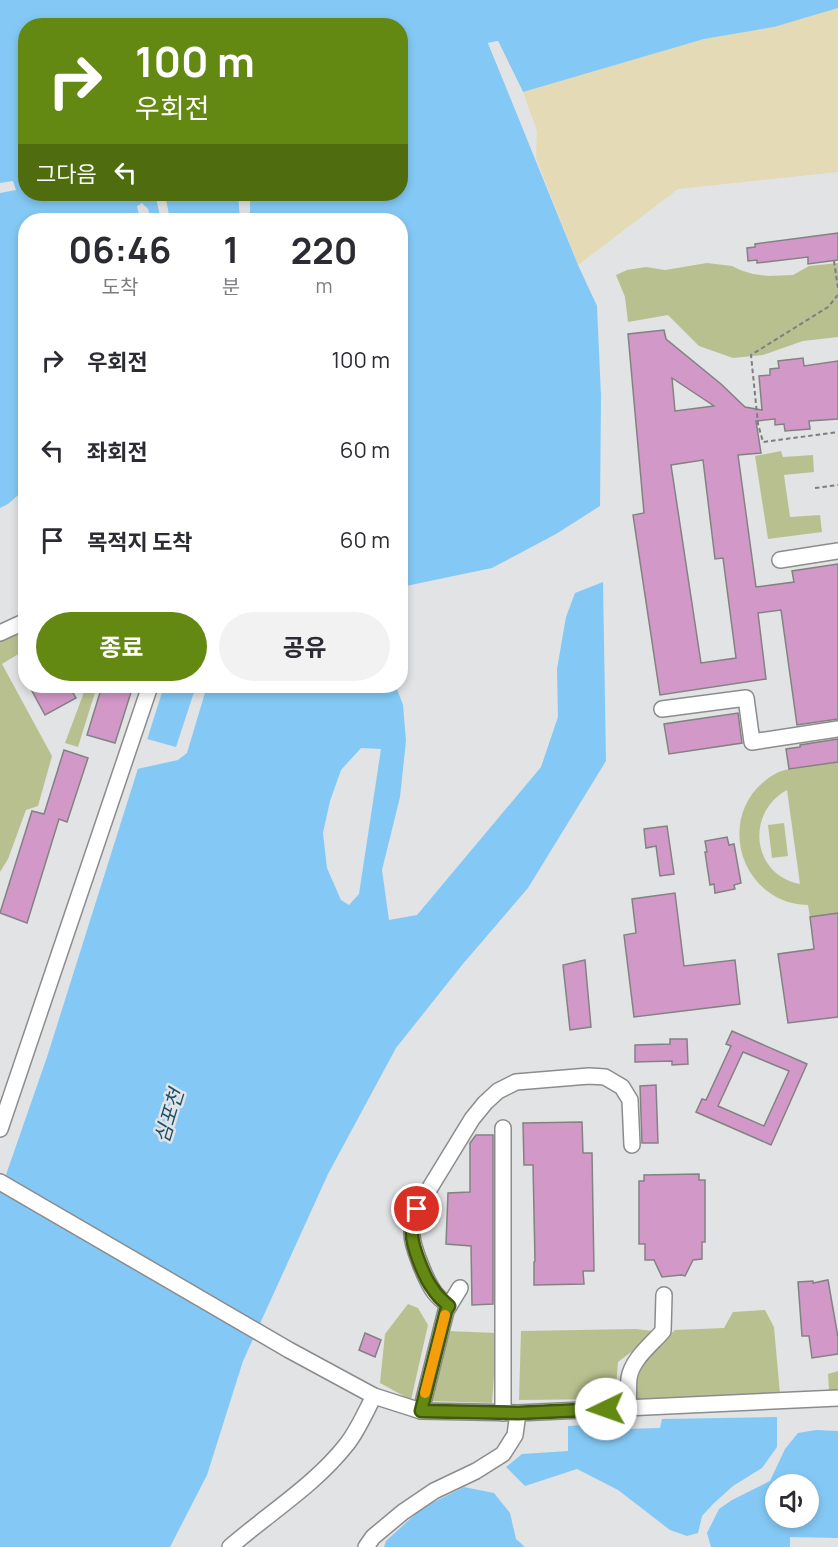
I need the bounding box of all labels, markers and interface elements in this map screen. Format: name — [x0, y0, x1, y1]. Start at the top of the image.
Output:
text: 100 m — [135, 32, 255, 90]
icon: right — [36, 42, 114, 120]
text: 우회전 — [135, 89, 210, 126]
icon: left — [109, 156, 142, 189]
text: 그다음 — [36, 159, 97, 189]
text: 06:46 — [69, 225, 171, 274]
text: 1 — [223, 225, 239, 274]
text: 220 — [291, 226, 357, 275]
text: m — [316, 272, 333, 299]
text: 도착 — [102, 273, 138, 300]
text: 분 — [222, 273, 240, 300]
icon: right — [36, 344, 69, 377]
text: 100 m — [332, 345, 390, 375]
text: 우회전 — [87, 347, 148, 377]
icon: left — [36, 434, 69, 467]
text: 60 m — [340, 435, 390, 465]
text: 좌회전 — [87, 437, 148, 467]
icon: arrive — [36, 524, 69, 557]
text: 60 m — [340, 525, 390, 555]
text: 목적지 도착 — [87, 527, 193, 557]
button: 종료 — [36, 612, 207, 681]
button: 공유 — [219, 612, 390, 681]
water label: 심포천 — [148, 1083, 190, 1146]
pin — [391, 1183, 442, 1234]
icon: arrive — [400, 1192, 433, 1225]
position arrow — [574, 1377, 638, 1441]
map controls — [765, 1474, 819, 1528]
button: sound — [765, 1474, 819, 1528]

